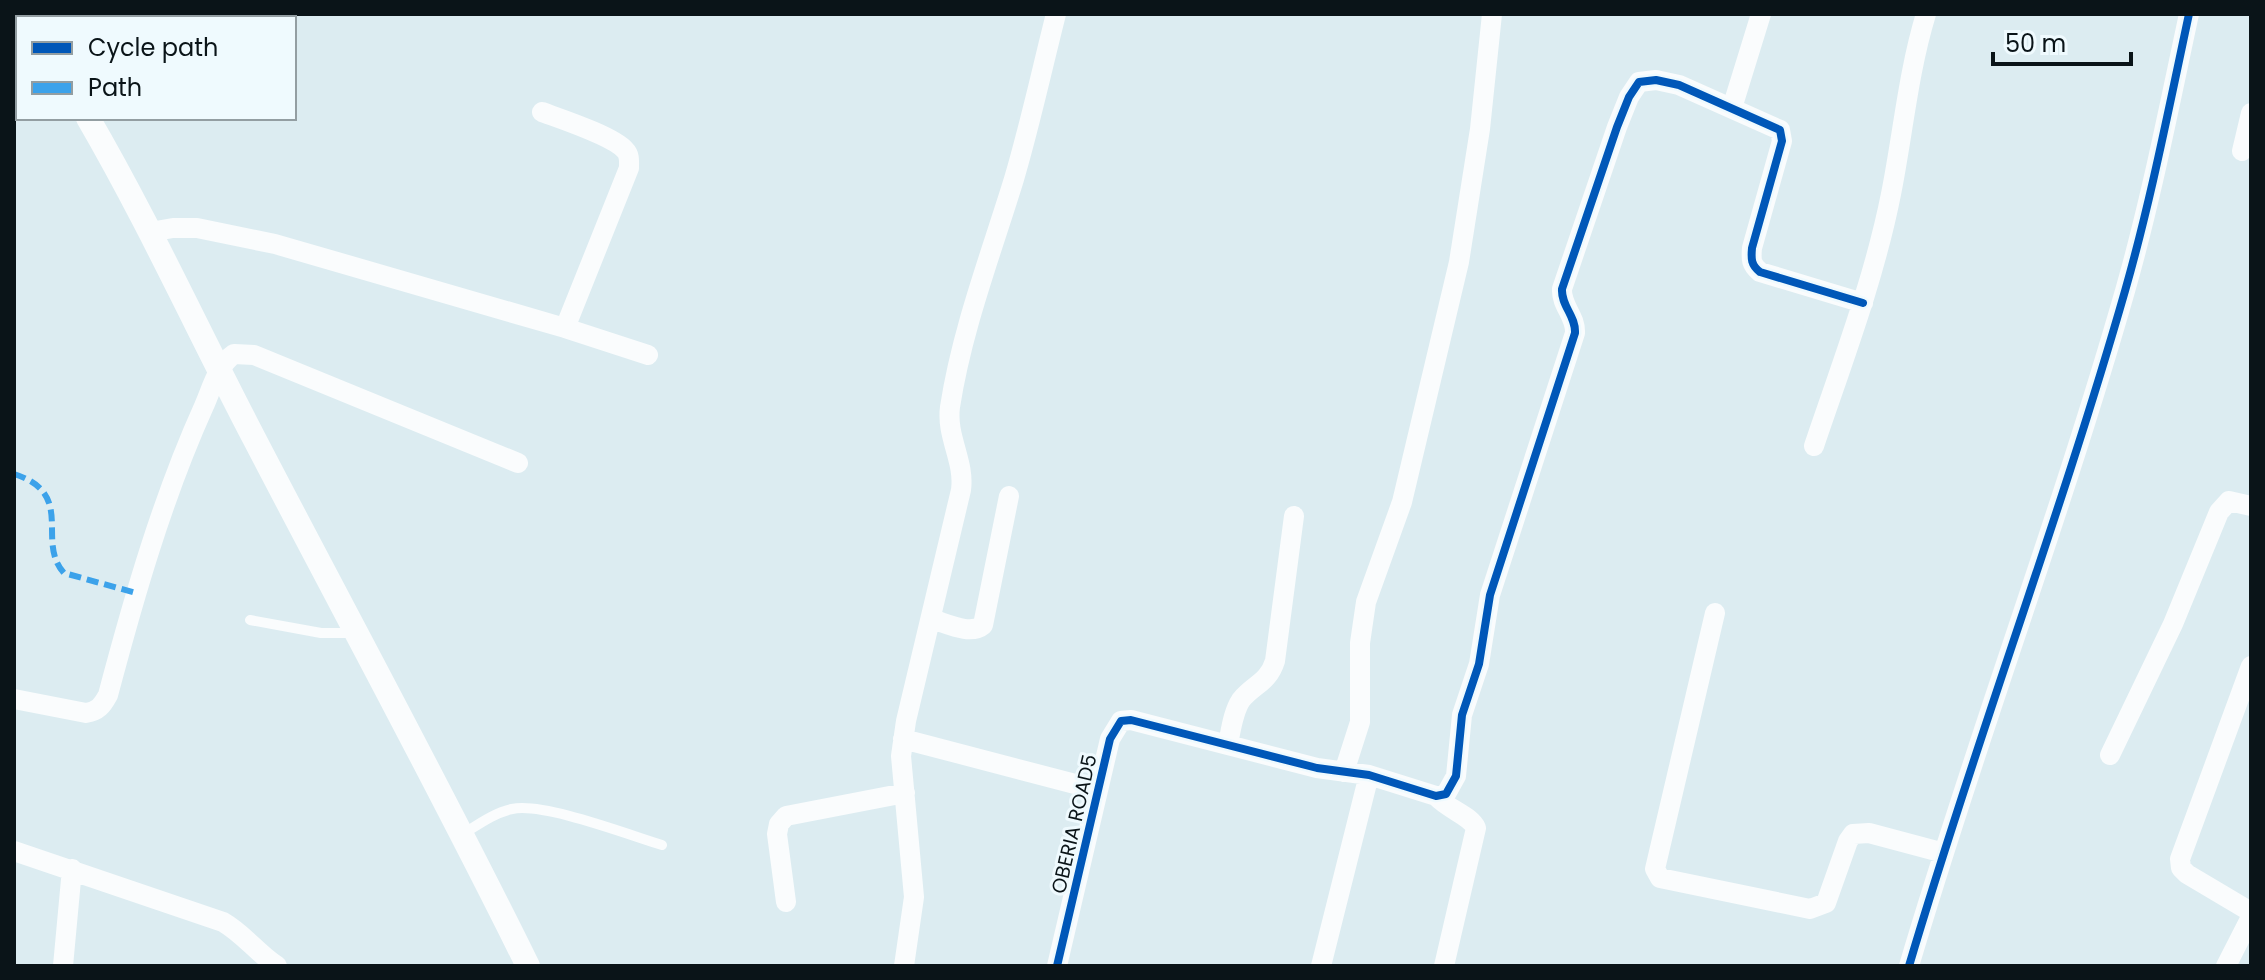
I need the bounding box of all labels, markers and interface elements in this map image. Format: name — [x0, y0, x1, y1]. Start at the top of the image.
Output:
legend — [16, 16, 296, 120]
scale bar — [1993, 16, 2131, 66]
text: 50 m — [2005, 27, 2066, 60]
text: Cycle path — [88, 31, 218, 64]
text: Path — [88, 71, 142, 104]
street label: OBERIA ROAD5 — [1044, 752, 1104, 896]

